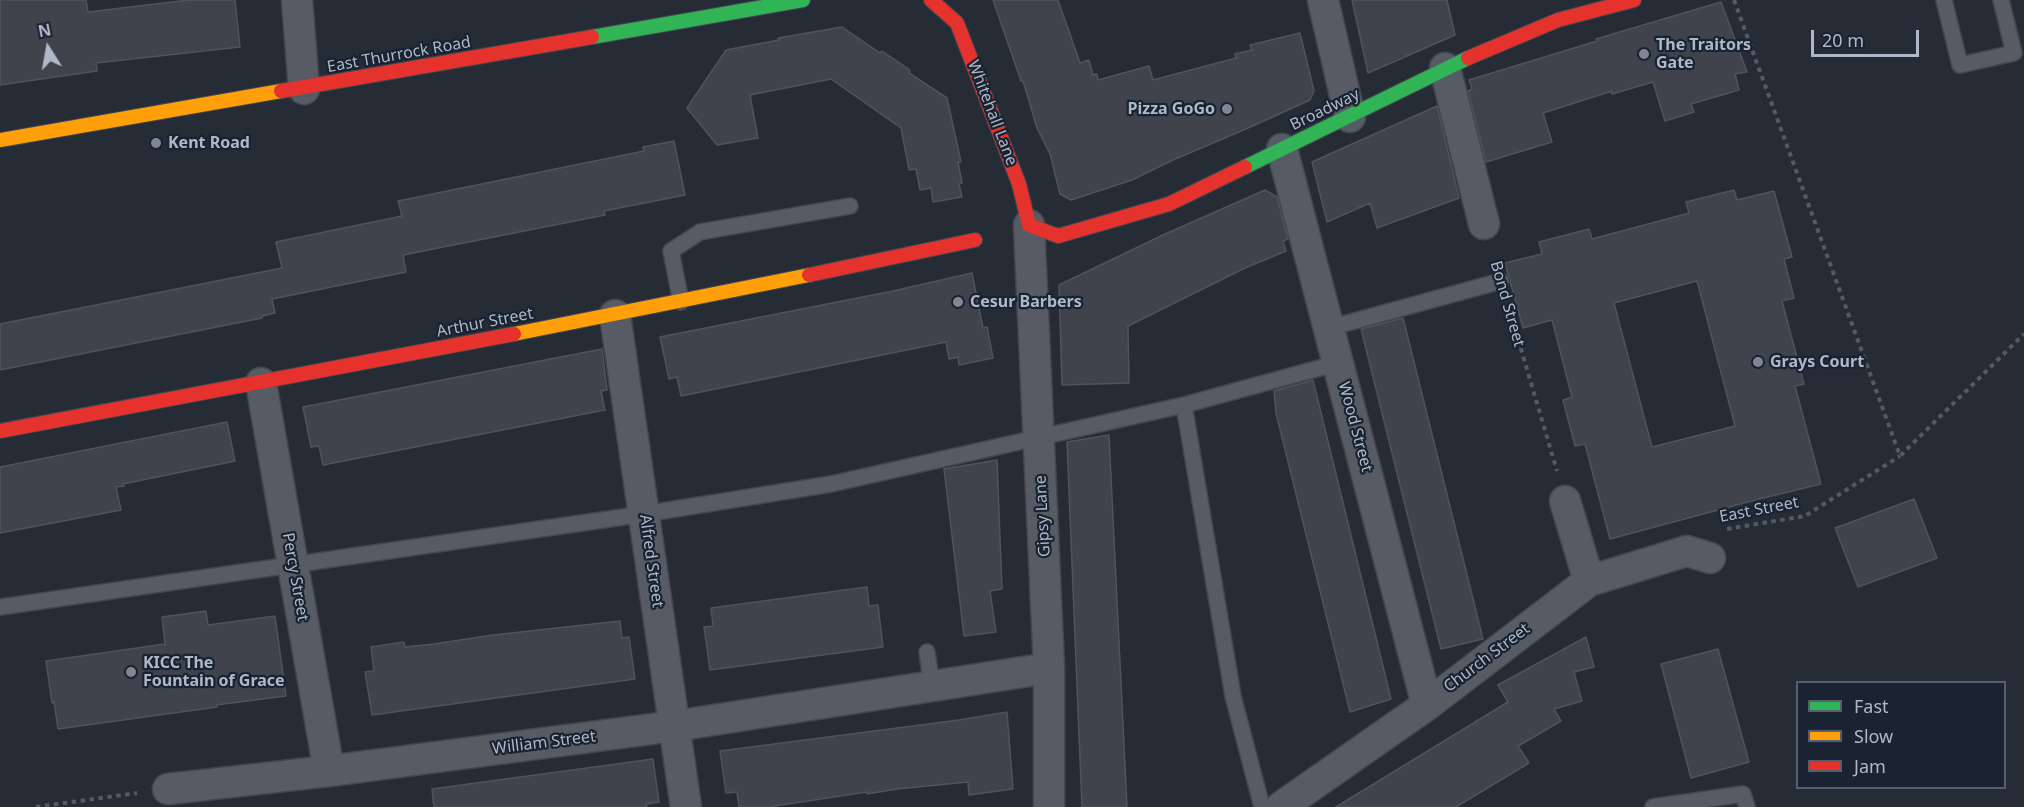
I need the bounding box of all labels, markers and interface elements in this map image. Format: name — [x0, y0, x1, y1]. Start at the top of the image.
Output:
north arrow — [18, 18, 78, 78]
text: N — [36, 18, 53, 42]
scale bar — [1814, 18, 1922, 56]
text: 20 m — [1822, 28, 1864, 52]
street label: East Thurrock Road — [326, 33, 472, 77]
place label: The Traitors Gate — [1656, 35, 1751, 73]
marker: The Traitors Gate — [1637, 47, 1651, 61]
street label: Whitehall Lane — [963, 58, 1021, 168]
street label: Broadway — [1287, 85, 1363, 135]
place label: Pizza GoGo — [1128, 99, 1215, 119]
marker: Pizza GoGo — [1220, 102, 1234, 116]
place label: Kent Road — [168, 133, 250, 153]
marker: Kent Road — [149, 136, 163, 150]
street label: Bond Street — [1486, 259, 1528, 349]
place label: Cesur Barbers — [970, 292, 1082, 312]
marker: Cesur Barbers — [951, 295, 965, 309]
street label: Arthur Street — [435, 304, 535, 342]
place label: Grays Court — [1770, 352, 1864, 372]
marker: Grays Court — [1751, 355, 1765, 369]
street label: Wood Street — [1334, 380, 1376, 474]
street label: Gipsy Lane — [1031, 475, 1055, 557]
street label: East Street — [1718, 493, 1800, 527]
street label: Alfred Street — [635, 513, 667, 609]
street label: Percy Street — [278, 531, 312, 623]
street label: Church Street — [1440, 619, 1534, 697]
place label: KICC The Fountain of Grace — [143, 653, 285, 691]
marker: KICC The Fountain of Grace — [124, 665, 138, 679]
legend — [1796, 681, 2006, 789]
text: Fast — [1854, 694, 1889, 718]
text: Slow — [1854, 724, 1893, 748]
street label: William Street — [491, 727, 597, 759]
text: Jam — [1854, 754, 1886, 778]

